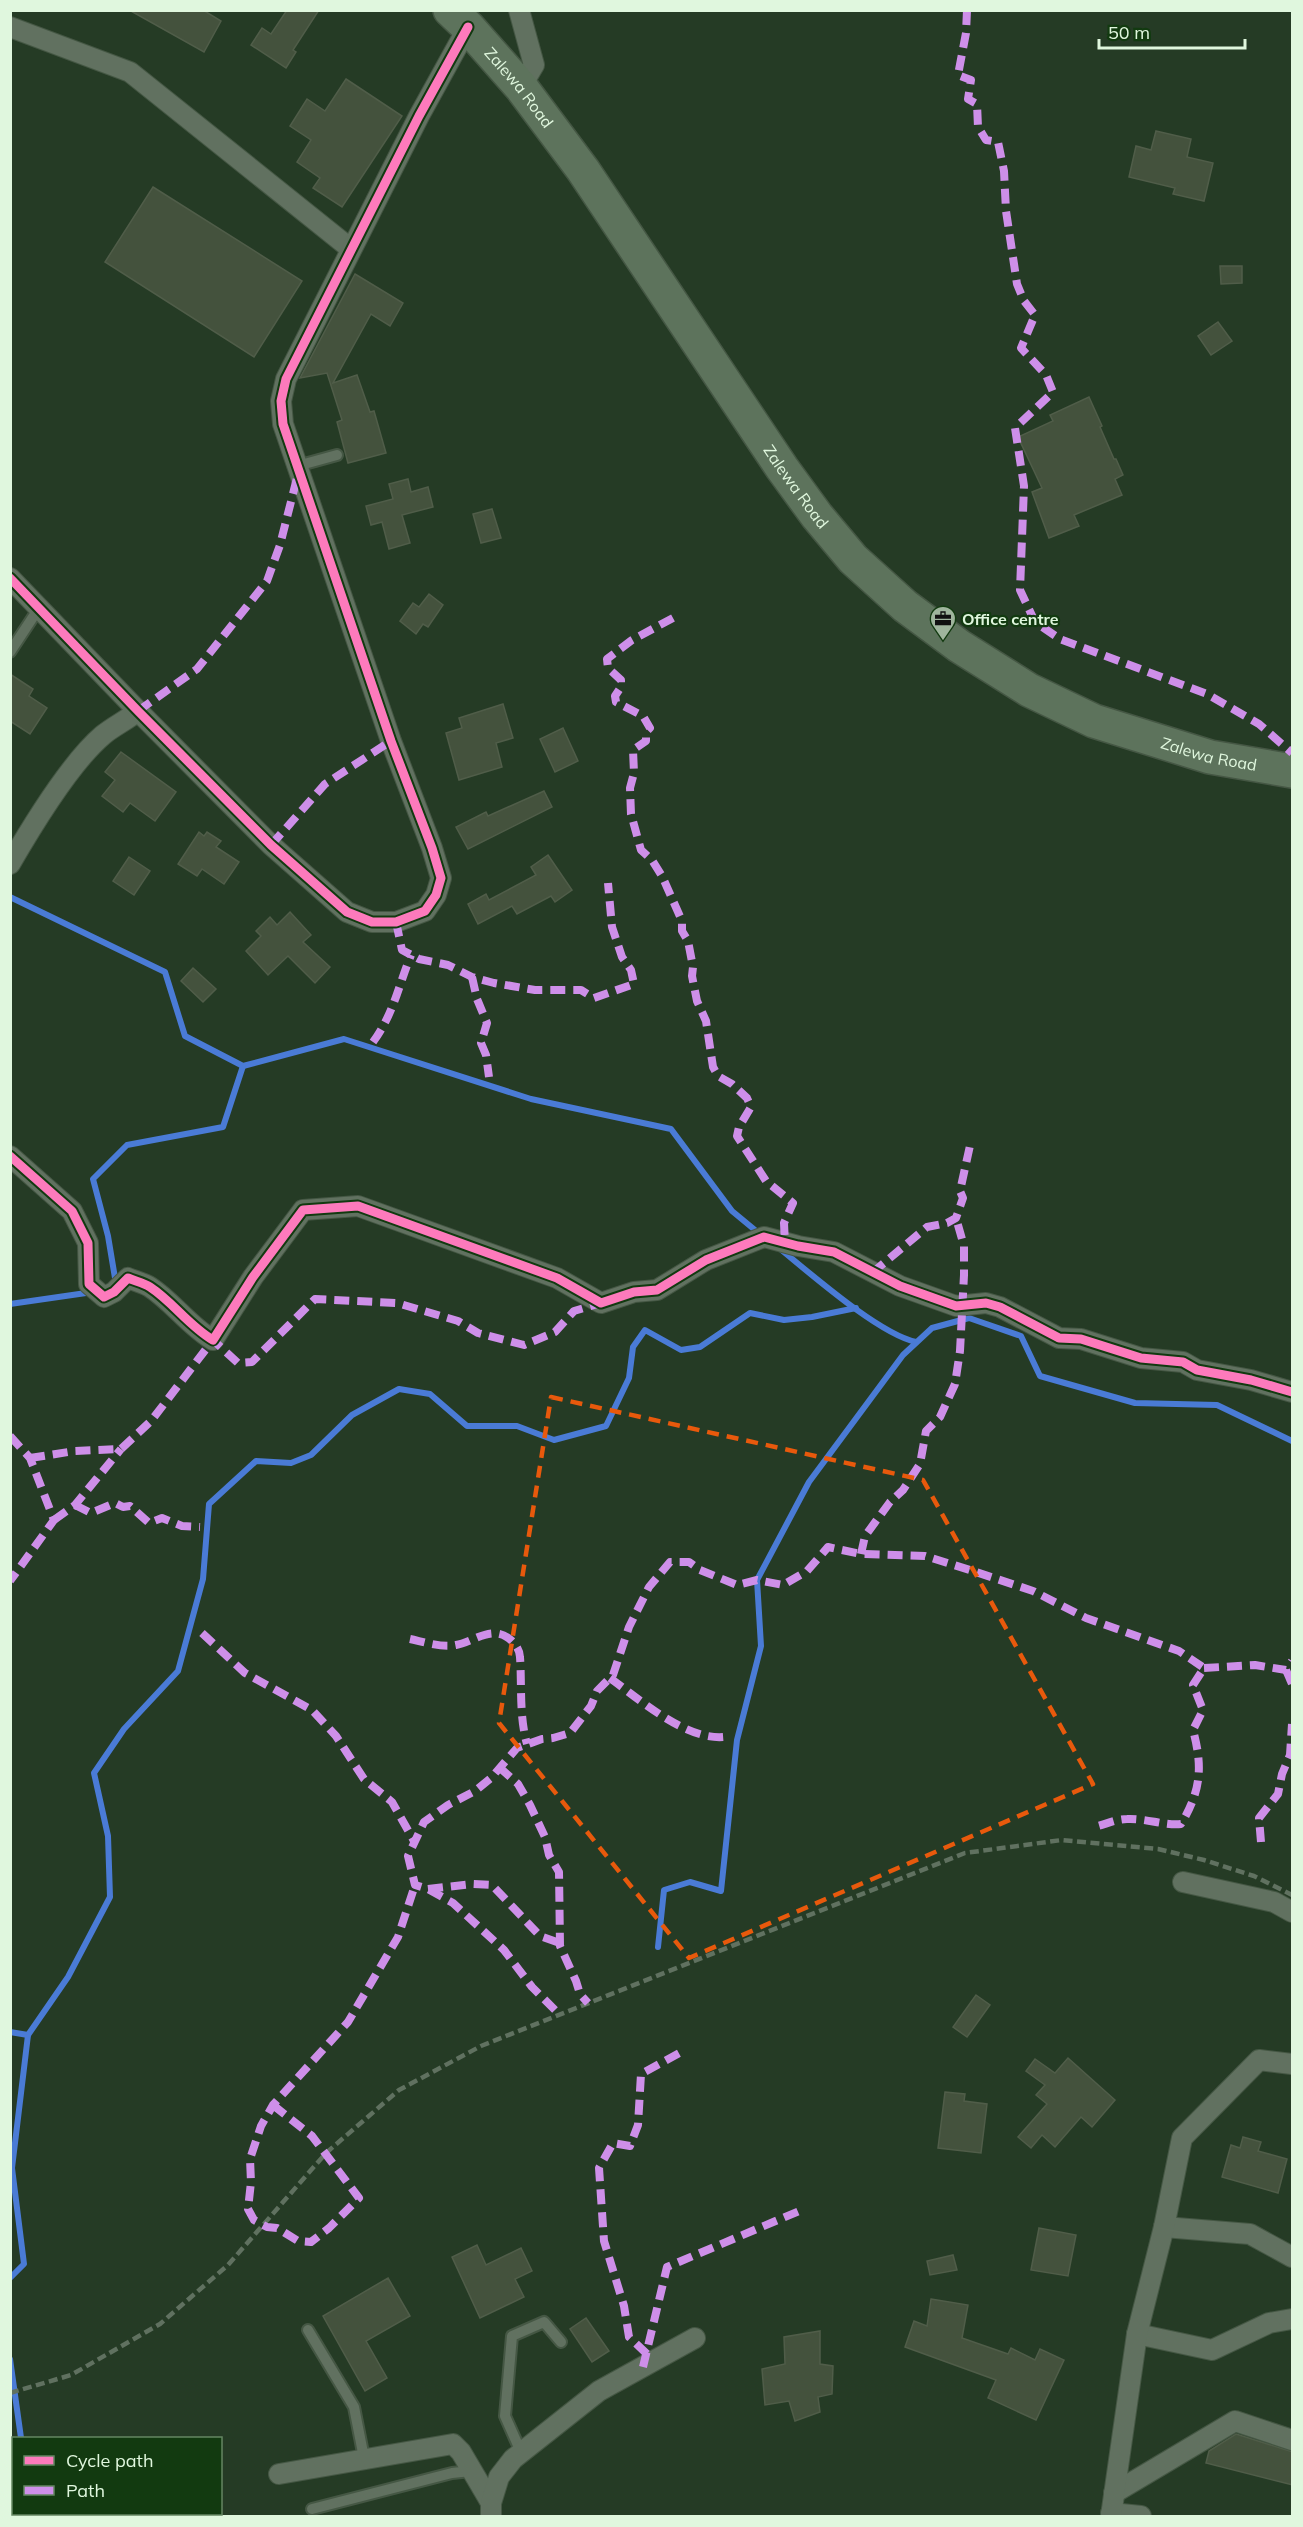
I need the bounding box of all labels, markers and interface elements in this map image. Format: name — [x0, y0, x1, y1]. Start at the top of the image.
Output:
scale bar — [1099, 12, 1244, 50]
text: 50 m — [1108, 21, 1150, 44]
street label: Zalewa Road — [480, 43, 558, 132]
street label: Zalewa Road — [759, 441, 833, 532]
office icon: Office centre — [928, 604, 958, 642]
place label: Office centre — [962, 609, 1059, 629]
street label: Zalewa Road — [1159, 732, 1258, 775]
legend — [12, 2437, 222, 2515]
text: Cycle path — [66, 2449, 153, 2472]
text: Path — [66, 2479, 105, 2502]

